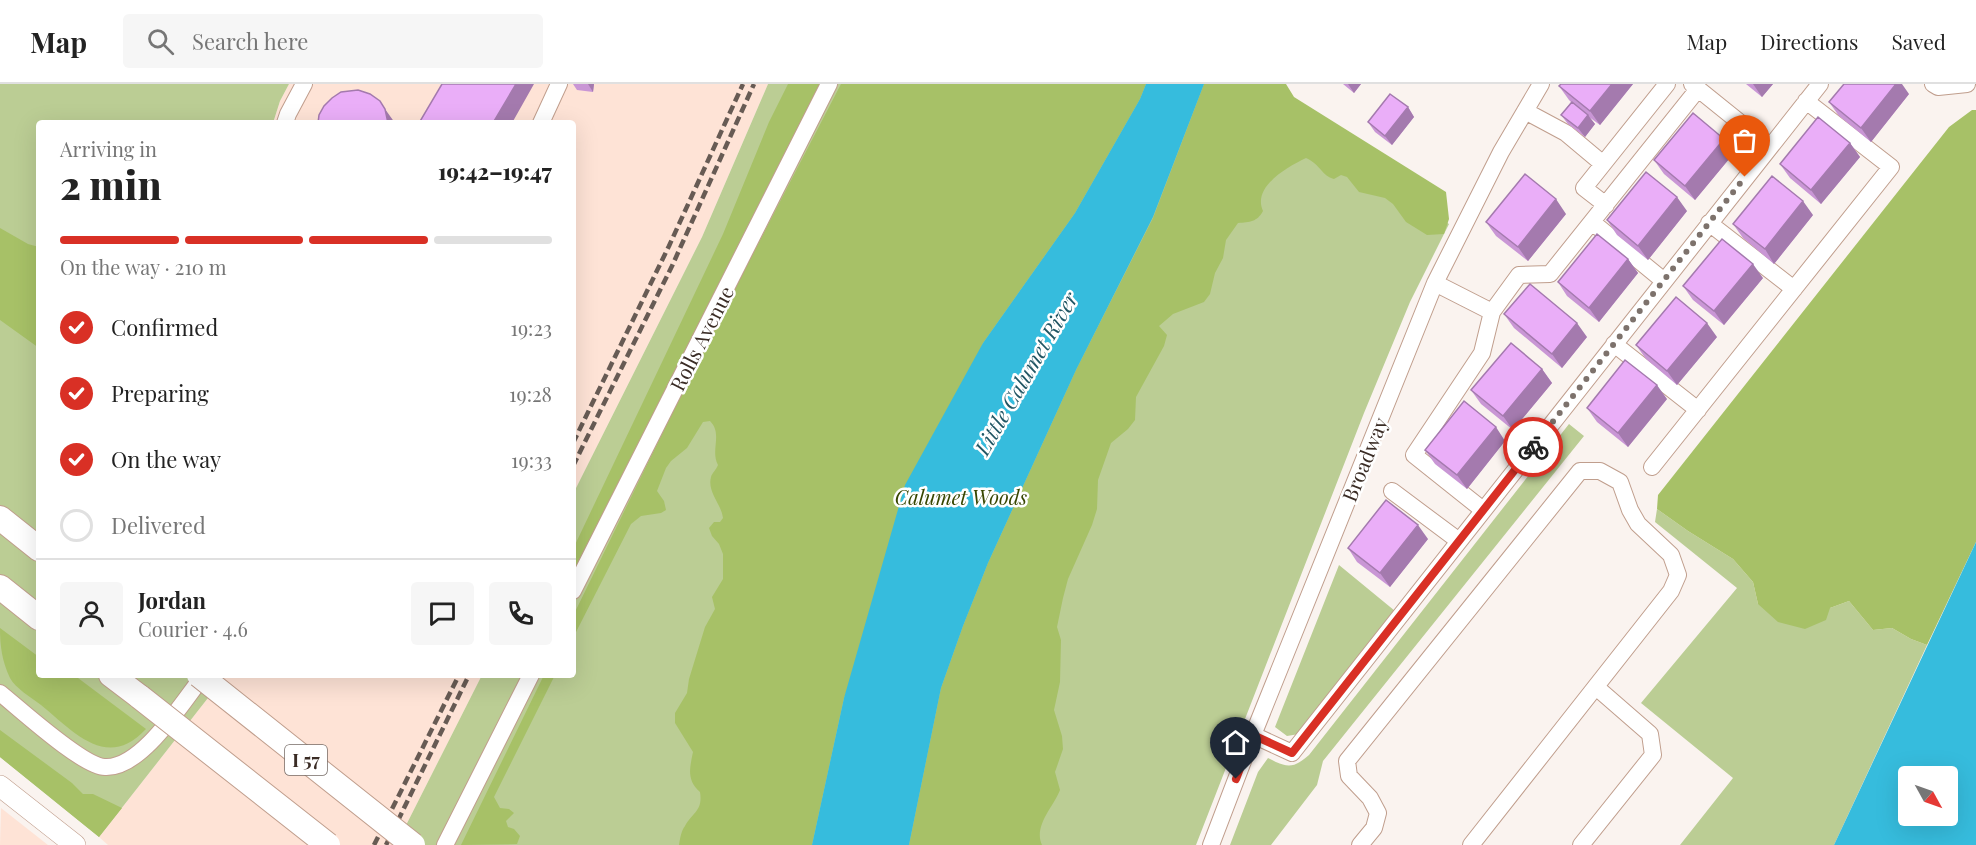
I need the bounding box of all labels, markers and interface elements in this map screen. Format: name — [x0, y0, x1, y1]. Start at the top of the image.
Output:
search box — [123, 14, 543, 68]
text: Map — [30, 23, 87, 60]
icon: search — [144, 25, 177, 58]
text: Search here — [192, 26, 308, 56]
text: Map — [1686, 27, 1727, 55]
text: Directions — [1760, 27, 1858, 55]
text: Saved — [1891, 27, 1946, 55]
pin — [1719, 115, 1770, 177]
icon: bag — [1728, 124, 1761, 157]
text: Arriving in — [60, 135, 157, 162]
text: 19:42–19:47 — [438, 156, 552, 186]
text: 2 min — [60, 158, 162, 210]
text: On the way · 210 m — [60, 253, 227, 280]
street label: Rolls Avenue — [663, 281, 739, 395]
water label: Little Calumet River — [967, 286, 1084, 460]
icon: check — [60, 311, 93, 344]
text: Confirmed — [111, 312, 218, 342]
text: 19:23 — [511, 314, 552, 341]
icon: check — [60, 377, 93, 410]
text: Preparing — [111, 378, 209, 408]
text: 19:28 — [509, 380, 552, 407]
street label: Broadway — [1335, 413, 1393, 505]
courier — [1503, 417, 1563, 477]
icon: bike — [1517, 431, 1550, 464]
icon: check — [60, 443, 93, 476]
text: On the way — [111, 444, 221, 474]
text: 19:33 — [511, 446, 552, 473]
park label: Calumet Woods — [895, 483, 1028, 510]
text: Delivered — [111, 510, 206, 540]
button: person — [60, 582, 123, 645]
button: chat — [411, 582, 474, 645]
button: phone — [489, 582, 552, 645]
text: Jordan — [138, 585, 206, 615]
text: Courier · 4.6 — [138, 615, 248, 642]
pin — [1210, 717, 1261, 779]
icon: home — [1219, 726, 1252, 759]
road number: I 57 — [285, 745, 327, 775]
north arrow — [1898, 766, 1958, 826]
map controls — [1898, 766, 1958, 826]

